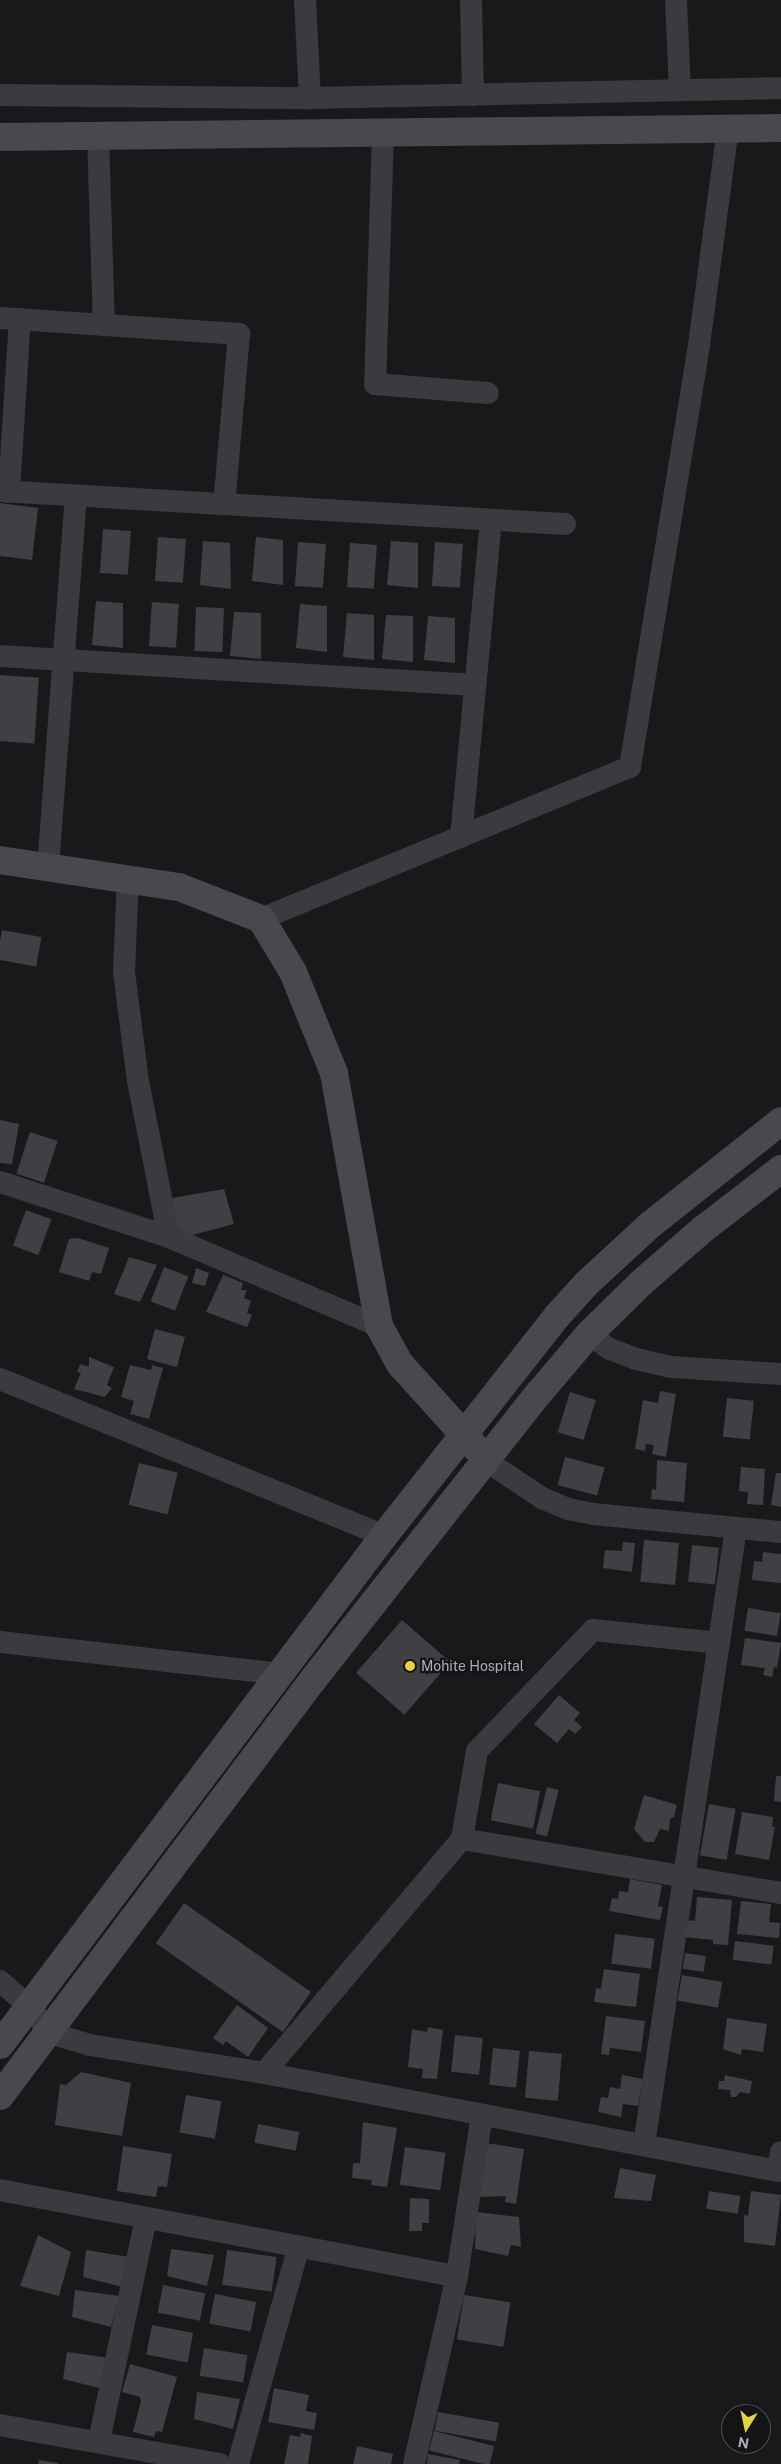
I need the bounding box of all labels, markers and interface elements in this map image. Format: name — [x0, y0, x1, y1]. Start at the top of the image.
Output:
place label: Mohite Hospital — [421, 1658, 524, 1674]
marker: Mohite Hospital — [403, 1659, 417, 1673]
north arrow — [721, 2404, 771, 2454]
text: N — [737, 2434, 750, 2452]

